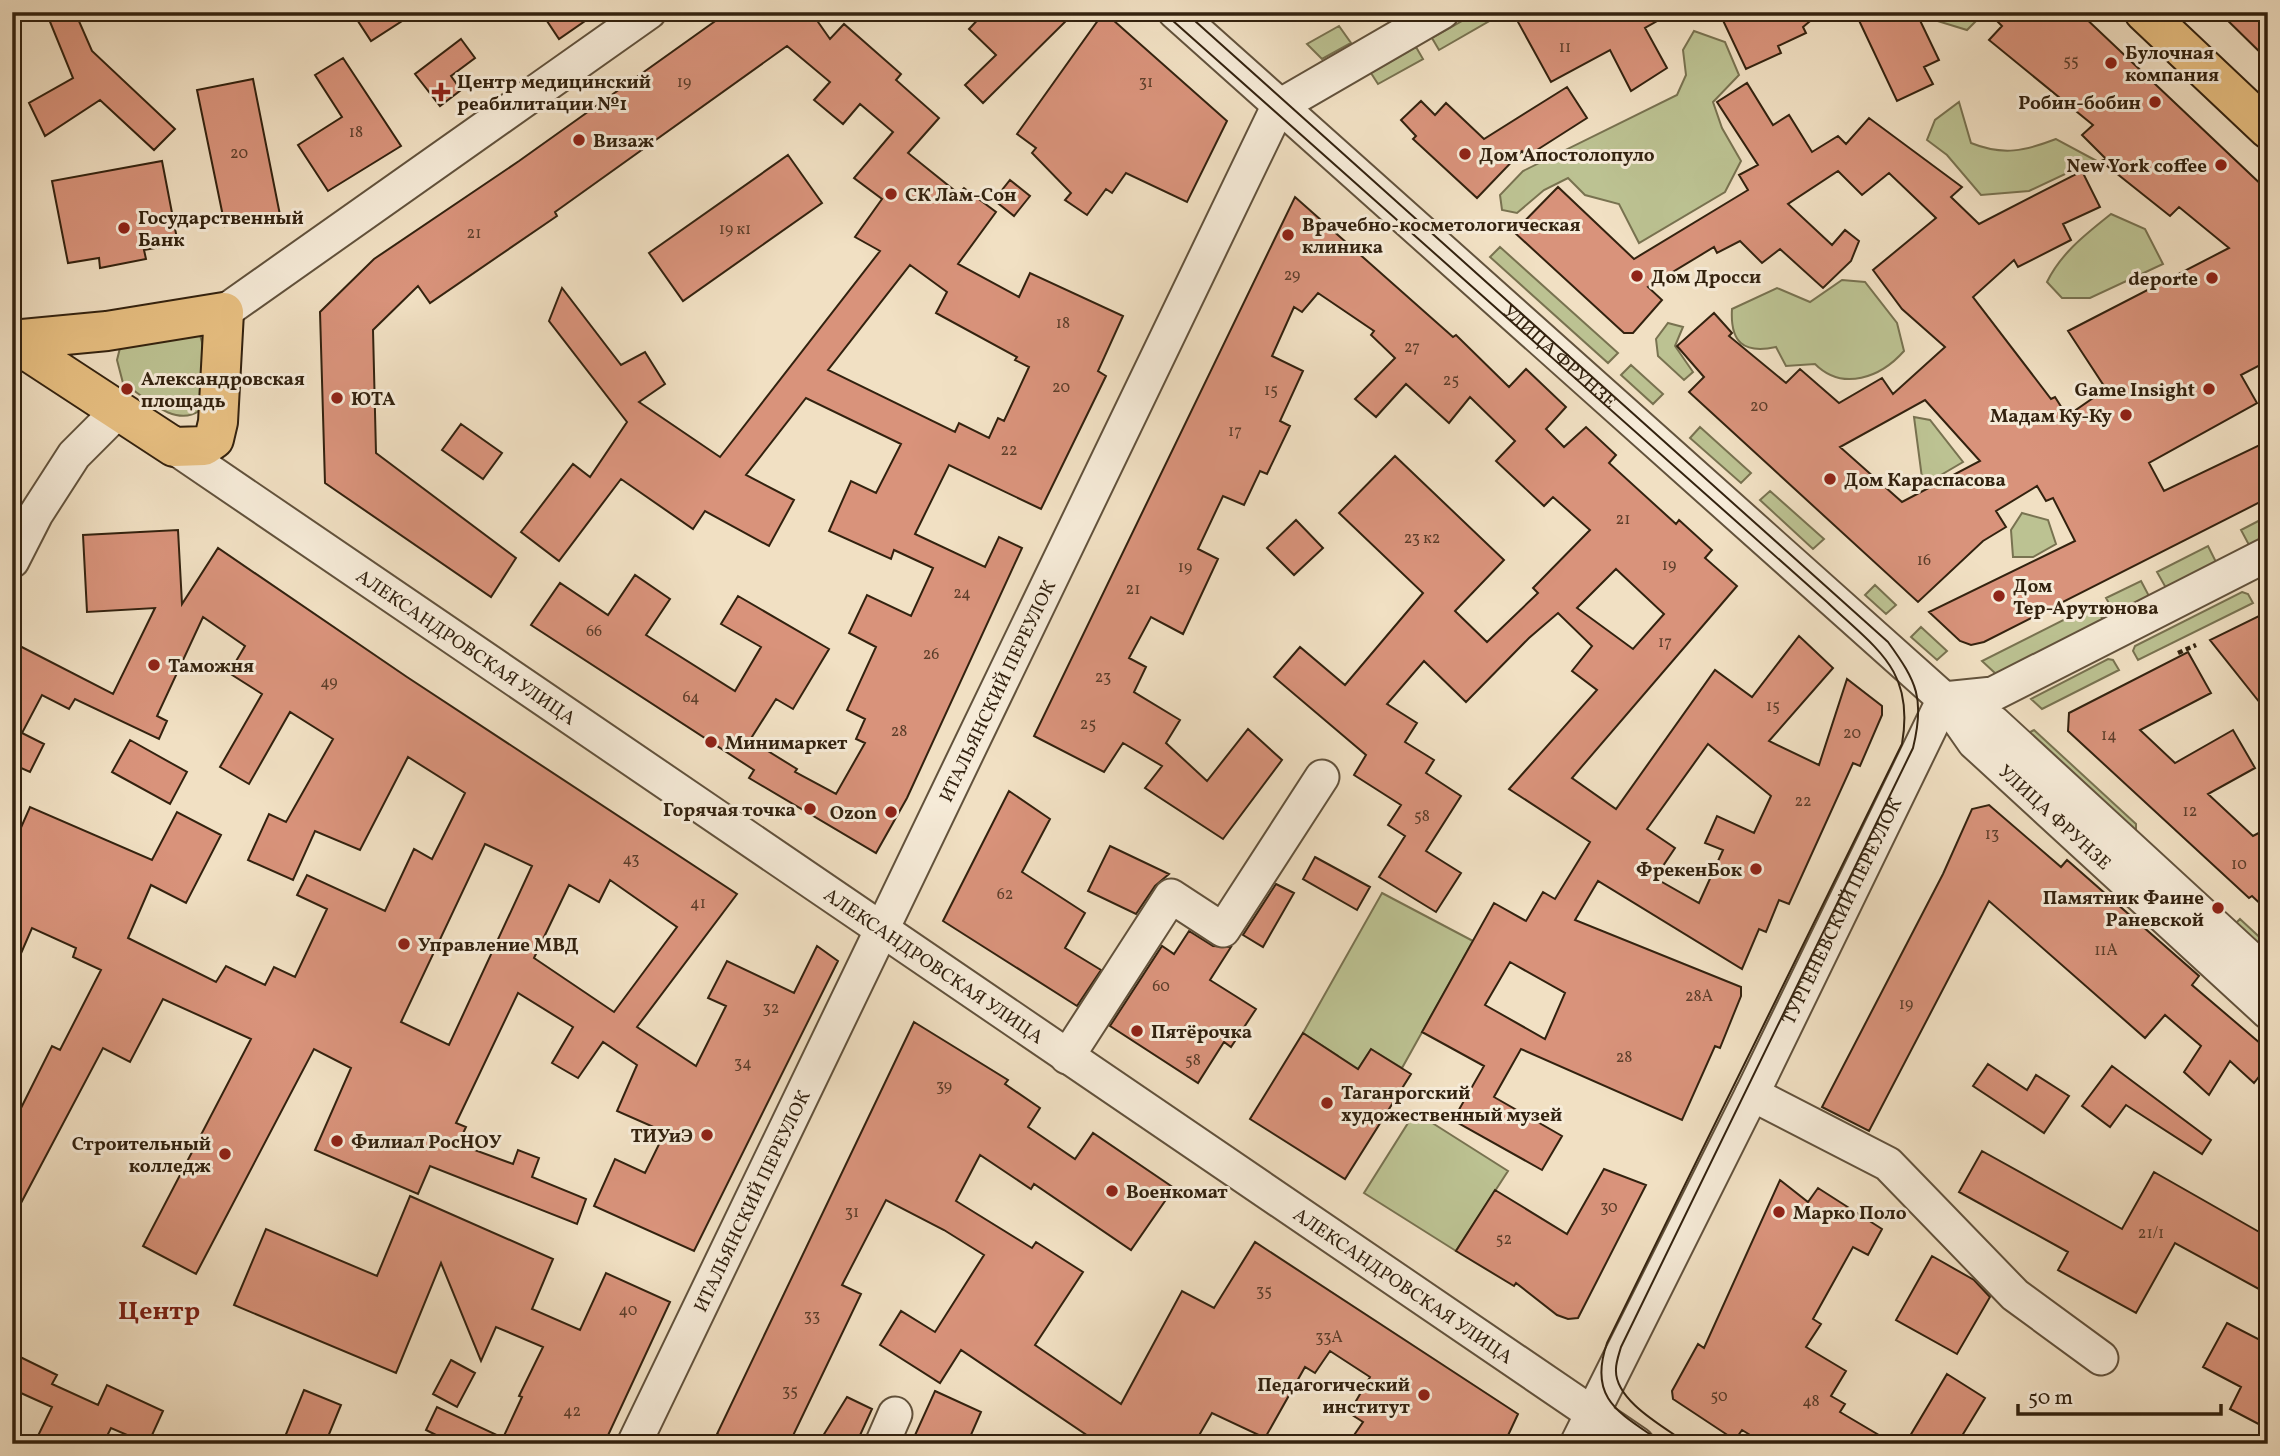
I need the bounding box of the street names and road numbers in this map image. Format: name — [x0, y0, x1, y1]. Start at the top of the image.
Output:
street label: УЛИЦА ФРУНЗЕ — [1496, 299, 1621, 415]
street label: АЛЕКСАНДРОВСКАЯ УЛИЦА — [350, 564, 580, 732]
street label: ИТАЛЬЯНСКИЙ ПЕРЕУЛОК — [934, 576, 1063, 807]
street label: УЛИЦА ФРУНЗЕ — [1992, 760, 2116, 877]
street label: ТУРГЕНЕВСКИЙ ПЕРЕУЛОК — [1777, 794, 1909, 1029]
street label: АЛЕКСАНДРОВСКАЯ УЛИЦА — [818, 883, 1048, 1051]
street label: ИТАЛЬЯНСКИЙ ПЕРЕУЛОК — [688, 1086, 818, 1317]
street label: АЛЕКСАНДРОВСКАЯ УЛИЦА — [1287, 1202, 1518, 1371]

